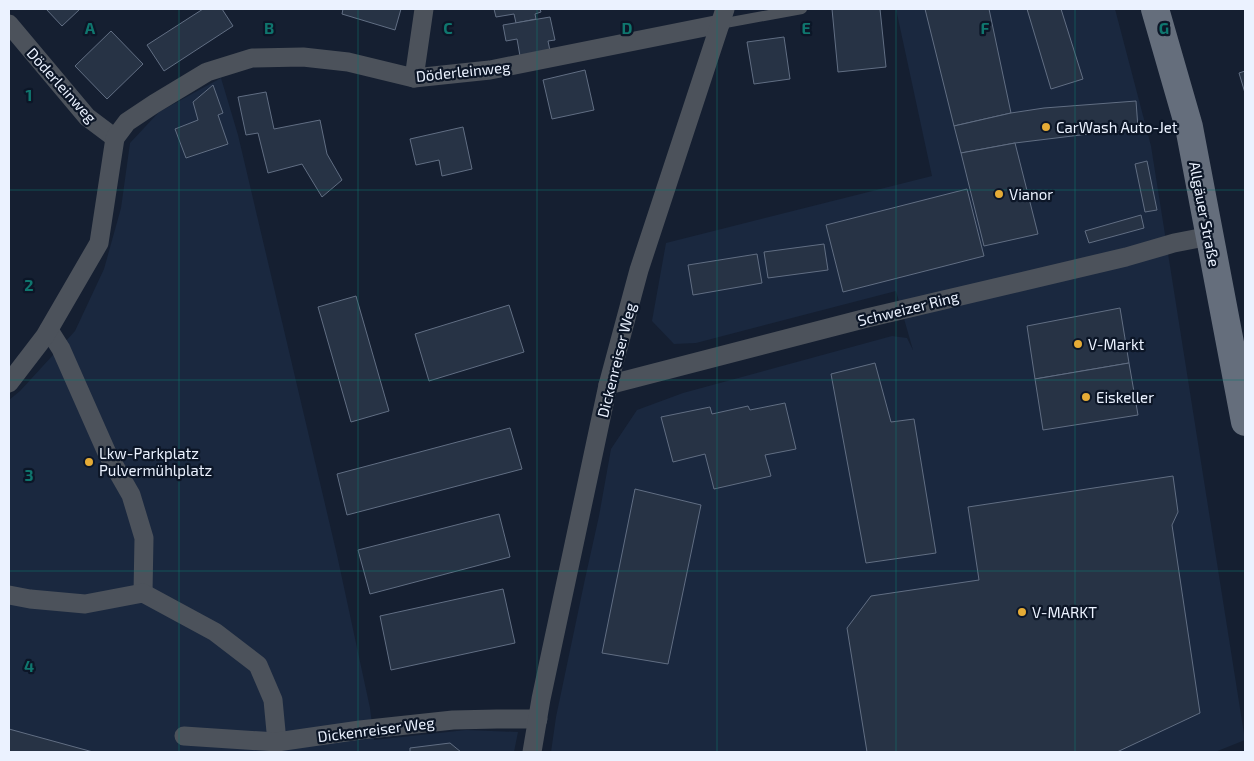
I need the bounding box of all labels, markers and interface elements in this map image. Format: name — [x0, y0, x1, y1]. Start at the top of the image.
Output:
text: A — [85, 18, 96, 37]
text: B — [264, 18, 274, 37]
text: C — [443, 18, 453, 37]
text: D — [622, 18, 633, 37]
text: E — [801, 18, 811, 37]
text: F — [981, 18, 990, 37]
text: G — [1159, 18, 1169, 37]
street label: Döderleinweg — [24, 44, 101, 127]
street label: Döderleinweg — [415, 57, 512, 85]
text: 1 — [26, 85, 32, 104]
place label: CarWash Auto-Jet — [1056, 118, 1178, 136]
marker: CarWash Auto-Jet — [1040, 121, 1052, 133]
street label: Allgäuer Straße — [1186, 160, 1224, 268]
place label: Vianor — [1009, 185, 1053, 203]
marker: Vianor — [993, 188, 1005, 200]
text: 2 — [24, 275, 34, 294]
street label: Schweizer Ring — [856, 287, 961, 329]
street label: Dickenreiser Weg — [593, 300, 639, 419]
place label: V-Markt — [1088, 335, 1145, 353]
marker: V-Markt — [1072, 338, 1084, 350]
place label: Eiskeller — [1096, 388, 1154, 406]
marker: Eiskeller — [1080, 391, 1092, 403]
place label: Lkw-Parkplatz Pulvermühlplatz — [99, 444, 212, 479]
marker: Lkw-Parkplatz Pulvermühlplatz — [83, 456, 95, 468]
text: 3 — [24, 465, 34, 484]
place label: V-MARKT — [1032, 603, 1097, 621]
marker: V-MARKT — [1016, 606, 1028, 618]
text: 4 — [24, 656, 34, 675]
street label: Dickenreiser Weg — [316, 713, 436, 745]

